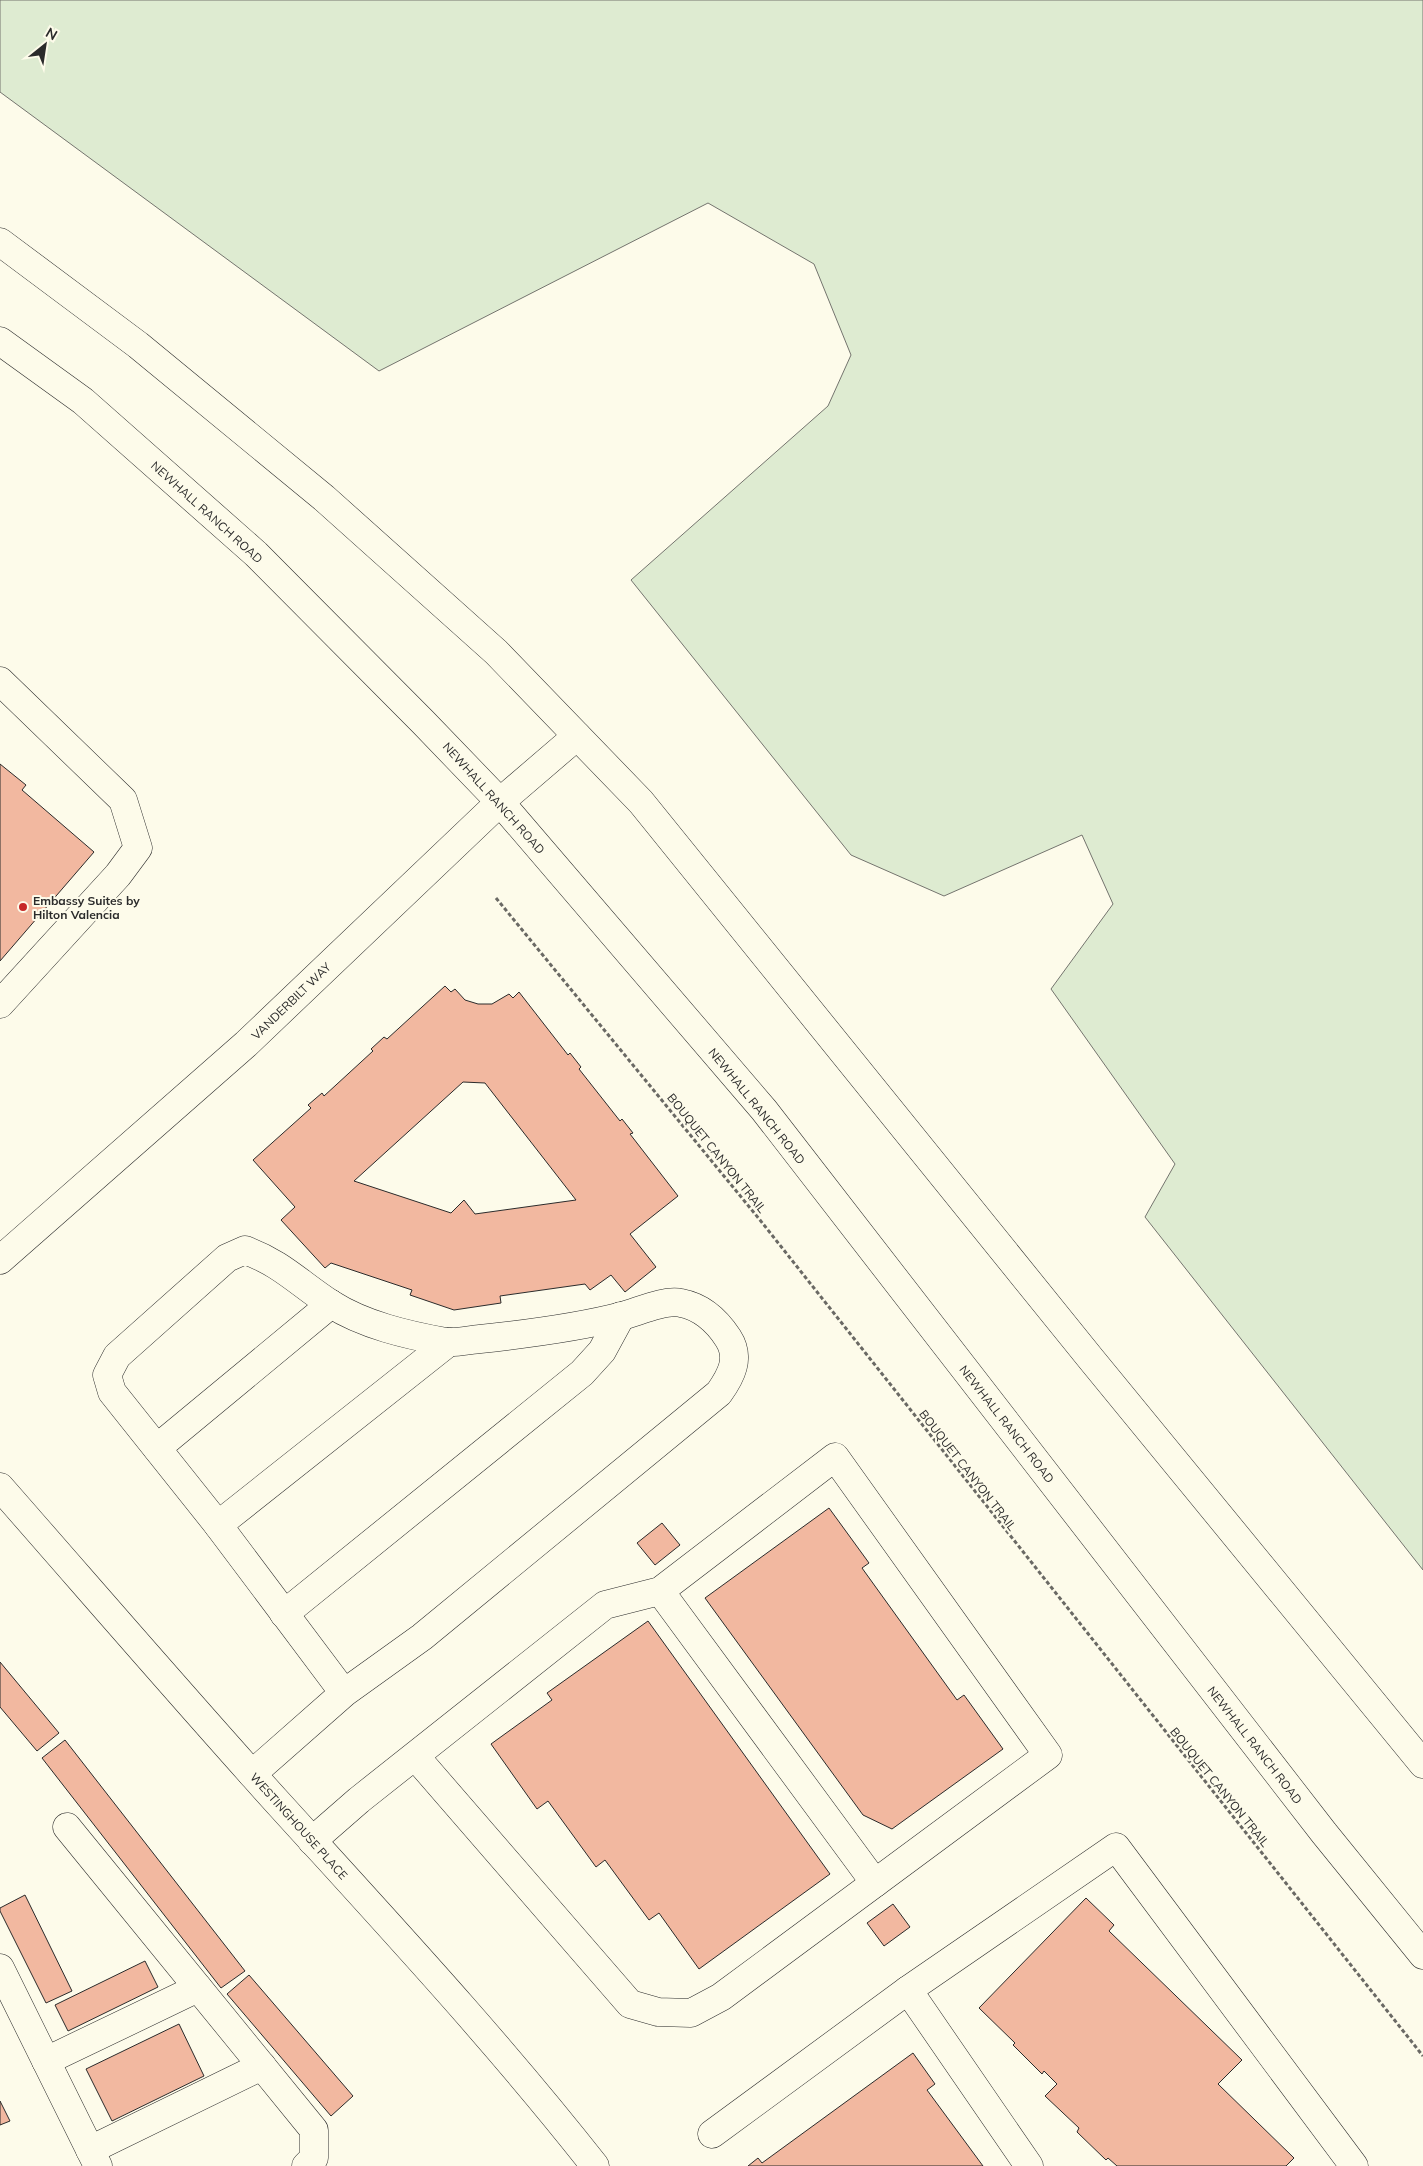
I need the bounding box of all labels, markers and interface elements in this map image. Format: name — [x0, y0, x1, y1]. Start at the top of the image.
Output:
north arrow — [20, 20, 70, 70]
text: N — [42, 23, 61, 44]
street label: NEWHALL RANCH ROAD — [148, 458, 266, 566]
street label: NEWHALL RANCH ROAD — [440, 739, 548, 857]
place label: Embassy Suites by Hilton Valencia — [33, 893, 140, 922]
marker: Embassy Suites by Hilton Valencia — [17, 901, 29, 913]
street label: VANDERBILT WAY — [248, 959, 334, 1043]
street label: NEWHALL RANCH ROAD — [706, 1045, 809, 1167]
street label: BOUQUET CANYON TRAIL — [664, 1090, 770, 1216]
street label: NEWHALL RANCH ROAD — [956, 1362, 1058, 1486]
street label: BOUQUET CANYON TRAIL — [916, 1407, 1020, 1534]
street label: NEWHALL RANCH ROAD — [1204, 1683, 1306, 1807]
street label: BOUQUET CANYON TRAIL — [1167, 1724, 1273, 1850]
street label: WESTINGHOUSE PLACE — [247, 1769, 351, 1883]

